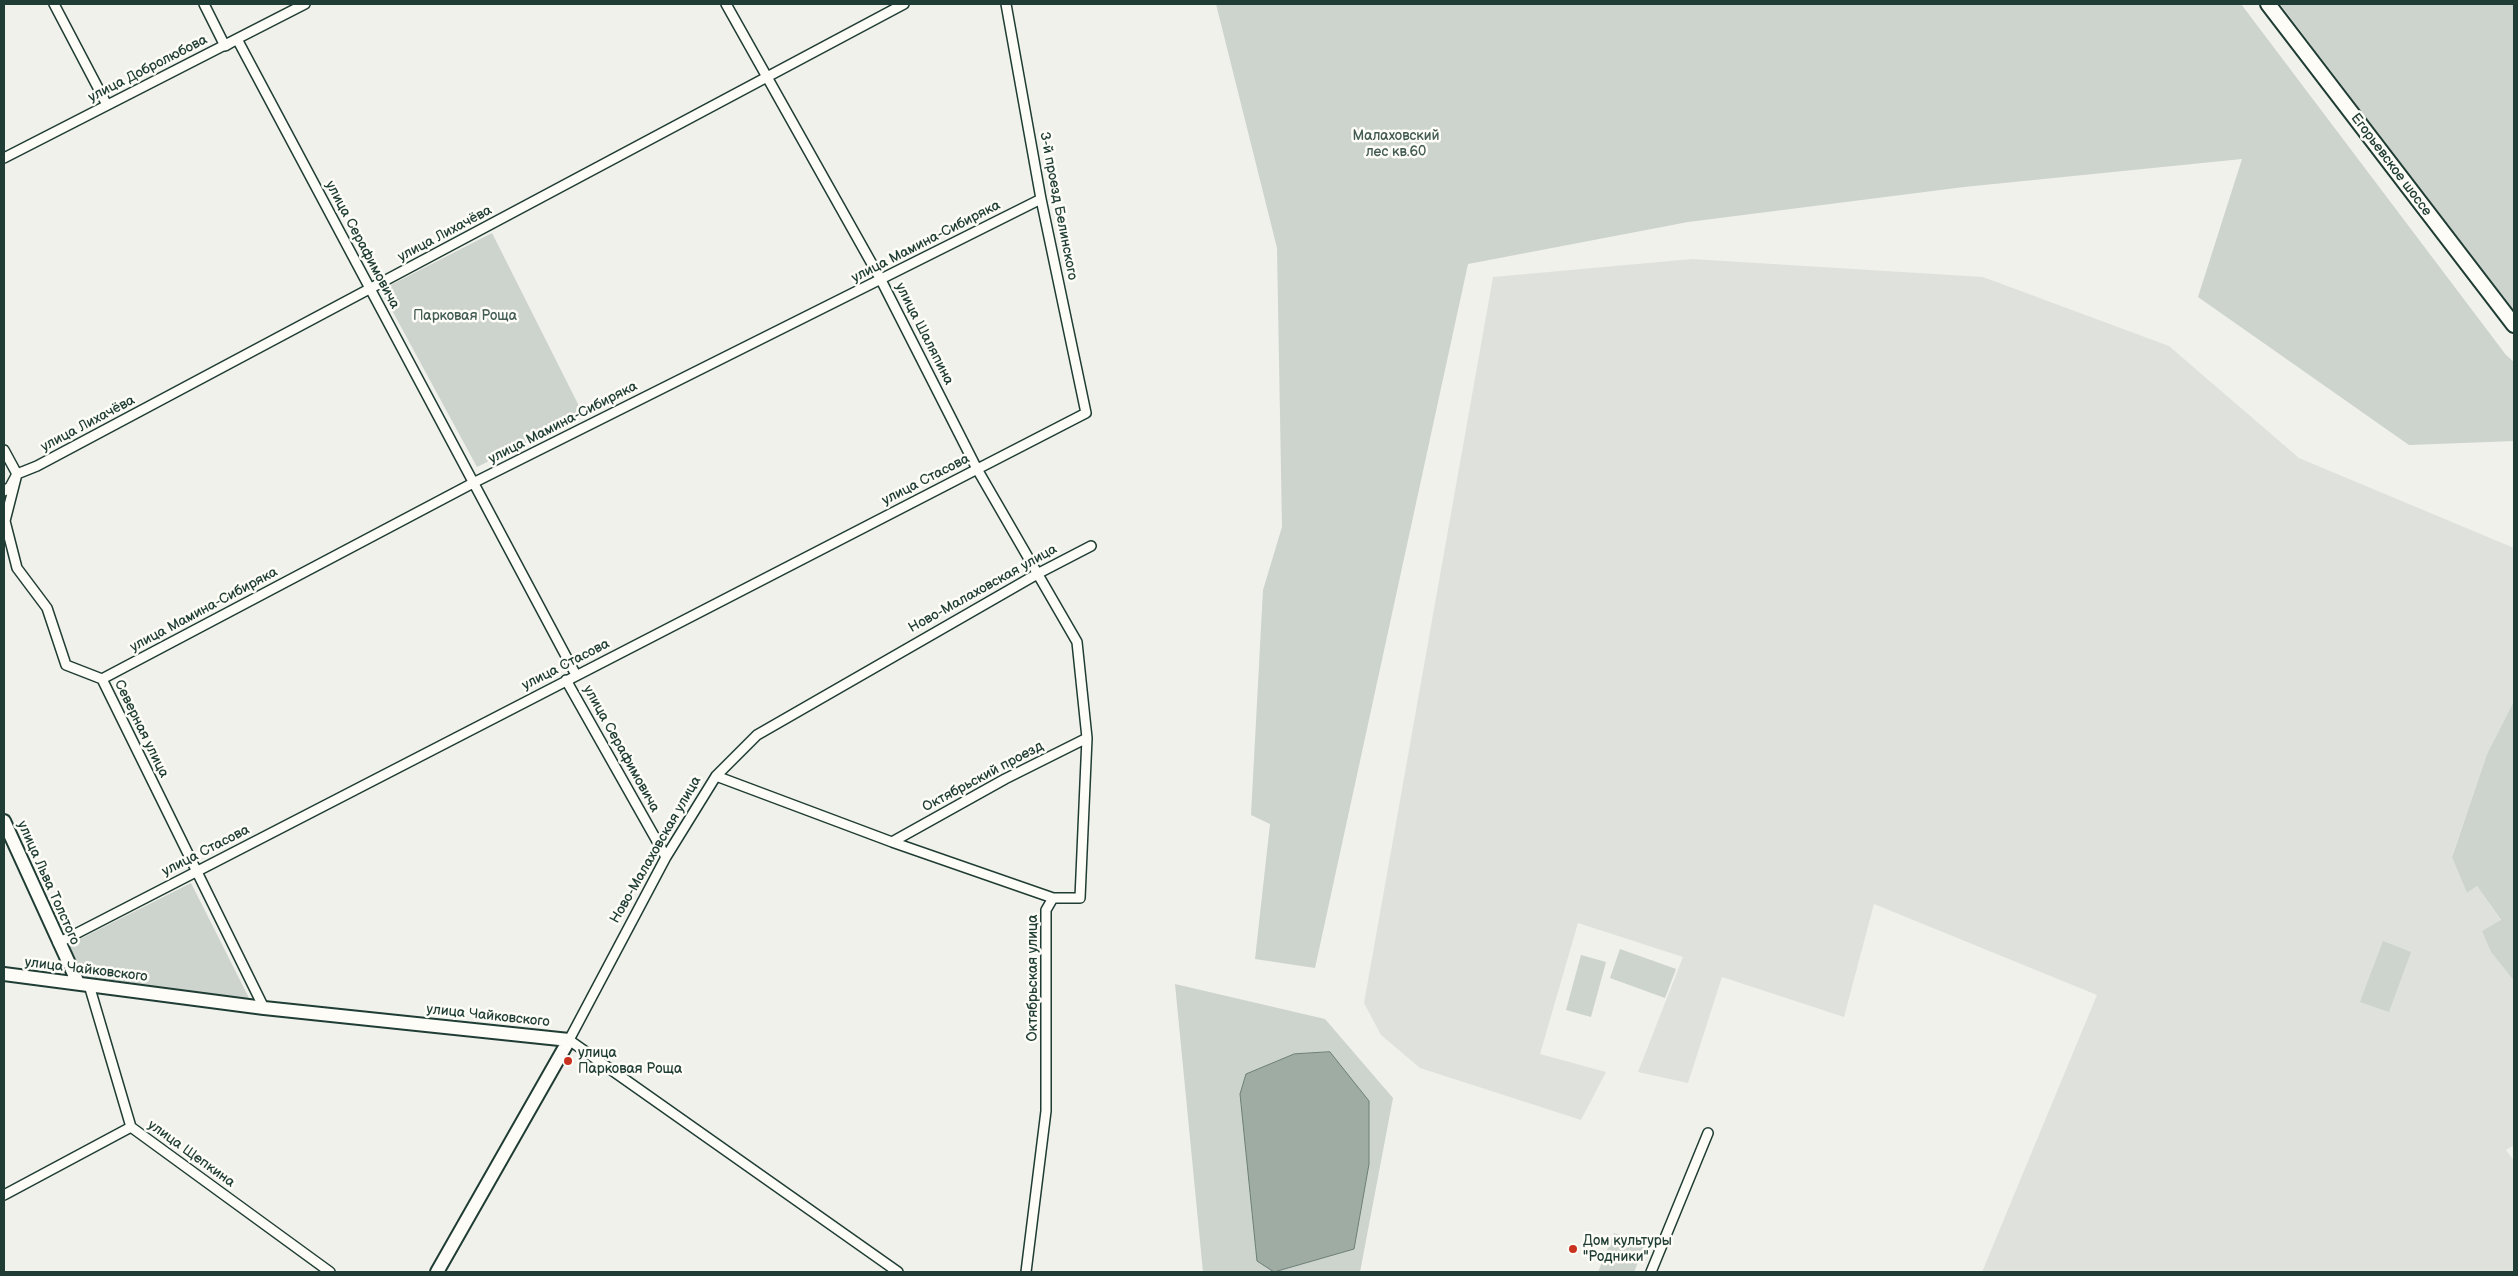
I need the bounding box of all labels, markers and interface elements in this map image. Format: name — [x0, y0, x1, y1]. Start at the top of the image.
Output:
street label: улица Добролюбова — [86, 32, 210, 106]
street label: Егорьевское шоссе — [2347, 110, 2435, 220]
park label: Малаховский лес кв.60 — [1352, 128, 1440, 160]
street label: 3-й проезд Белинского — [1035, 130, 1081, 282]
street label: улица Серафимовича — [321, 178, 403, 312]
street label: улица Мамина-Сибиряка — [849, 197, 1003, 287]
street label: улица Лихачёва — [395, 202, 495, 266]
street label: улица Шаляпина — [891, 280, 957, 388]
park label: Парковая Роща — [413, 308, 517, 324]
street label: улица Мамина-Сибиряка — [486, 378, 640, 468]
street label: улица Лихачёва — [38, 392, 138, 456]
street label: улица Стасова — [879, 451, 973, 509]
street label: Ново-Малаховская улица — [906, 541, 1060, 637]
street label: улица Мамина-Сибиряка — [127, 564, 281, 656]
street label: улица Стасова — [519, 636, 613, 694]
street label: Северная улица — [110, 677, 172, 781]
street label: улица Серафимовича — [579, 683, 663, 815]
street label: Октябрьский проезд — [920, 738, 1046, 816]
street label: Ново-Малаховская улица — [607, 773, 705, 927]
street label: улица Льва Толстого — [13, 818, 83, 948]
street label: улица Стасова — [159, 822, 253, 880]
street label: Октябрьская улица — [1025, 915, 1041, 1041]
street label: улица Чайковского — [24, 954, 148, 986]
street label: улица Чайковского — [426, 1001, 550, 1031]
place label: улица Парковая Роща — [578, 1045, 682, 1078]
marker: улица Парковая Роща — [562, 1055, 574, 1067]
street label: улица Щепкина — [144, 1117, 238, 1191]
place label: Дом культуры "Родники" — [1583, 1233, 1672, 1266]
marker: Дом культуры "Родники" — [1567, 1243, 1579, 1255]

